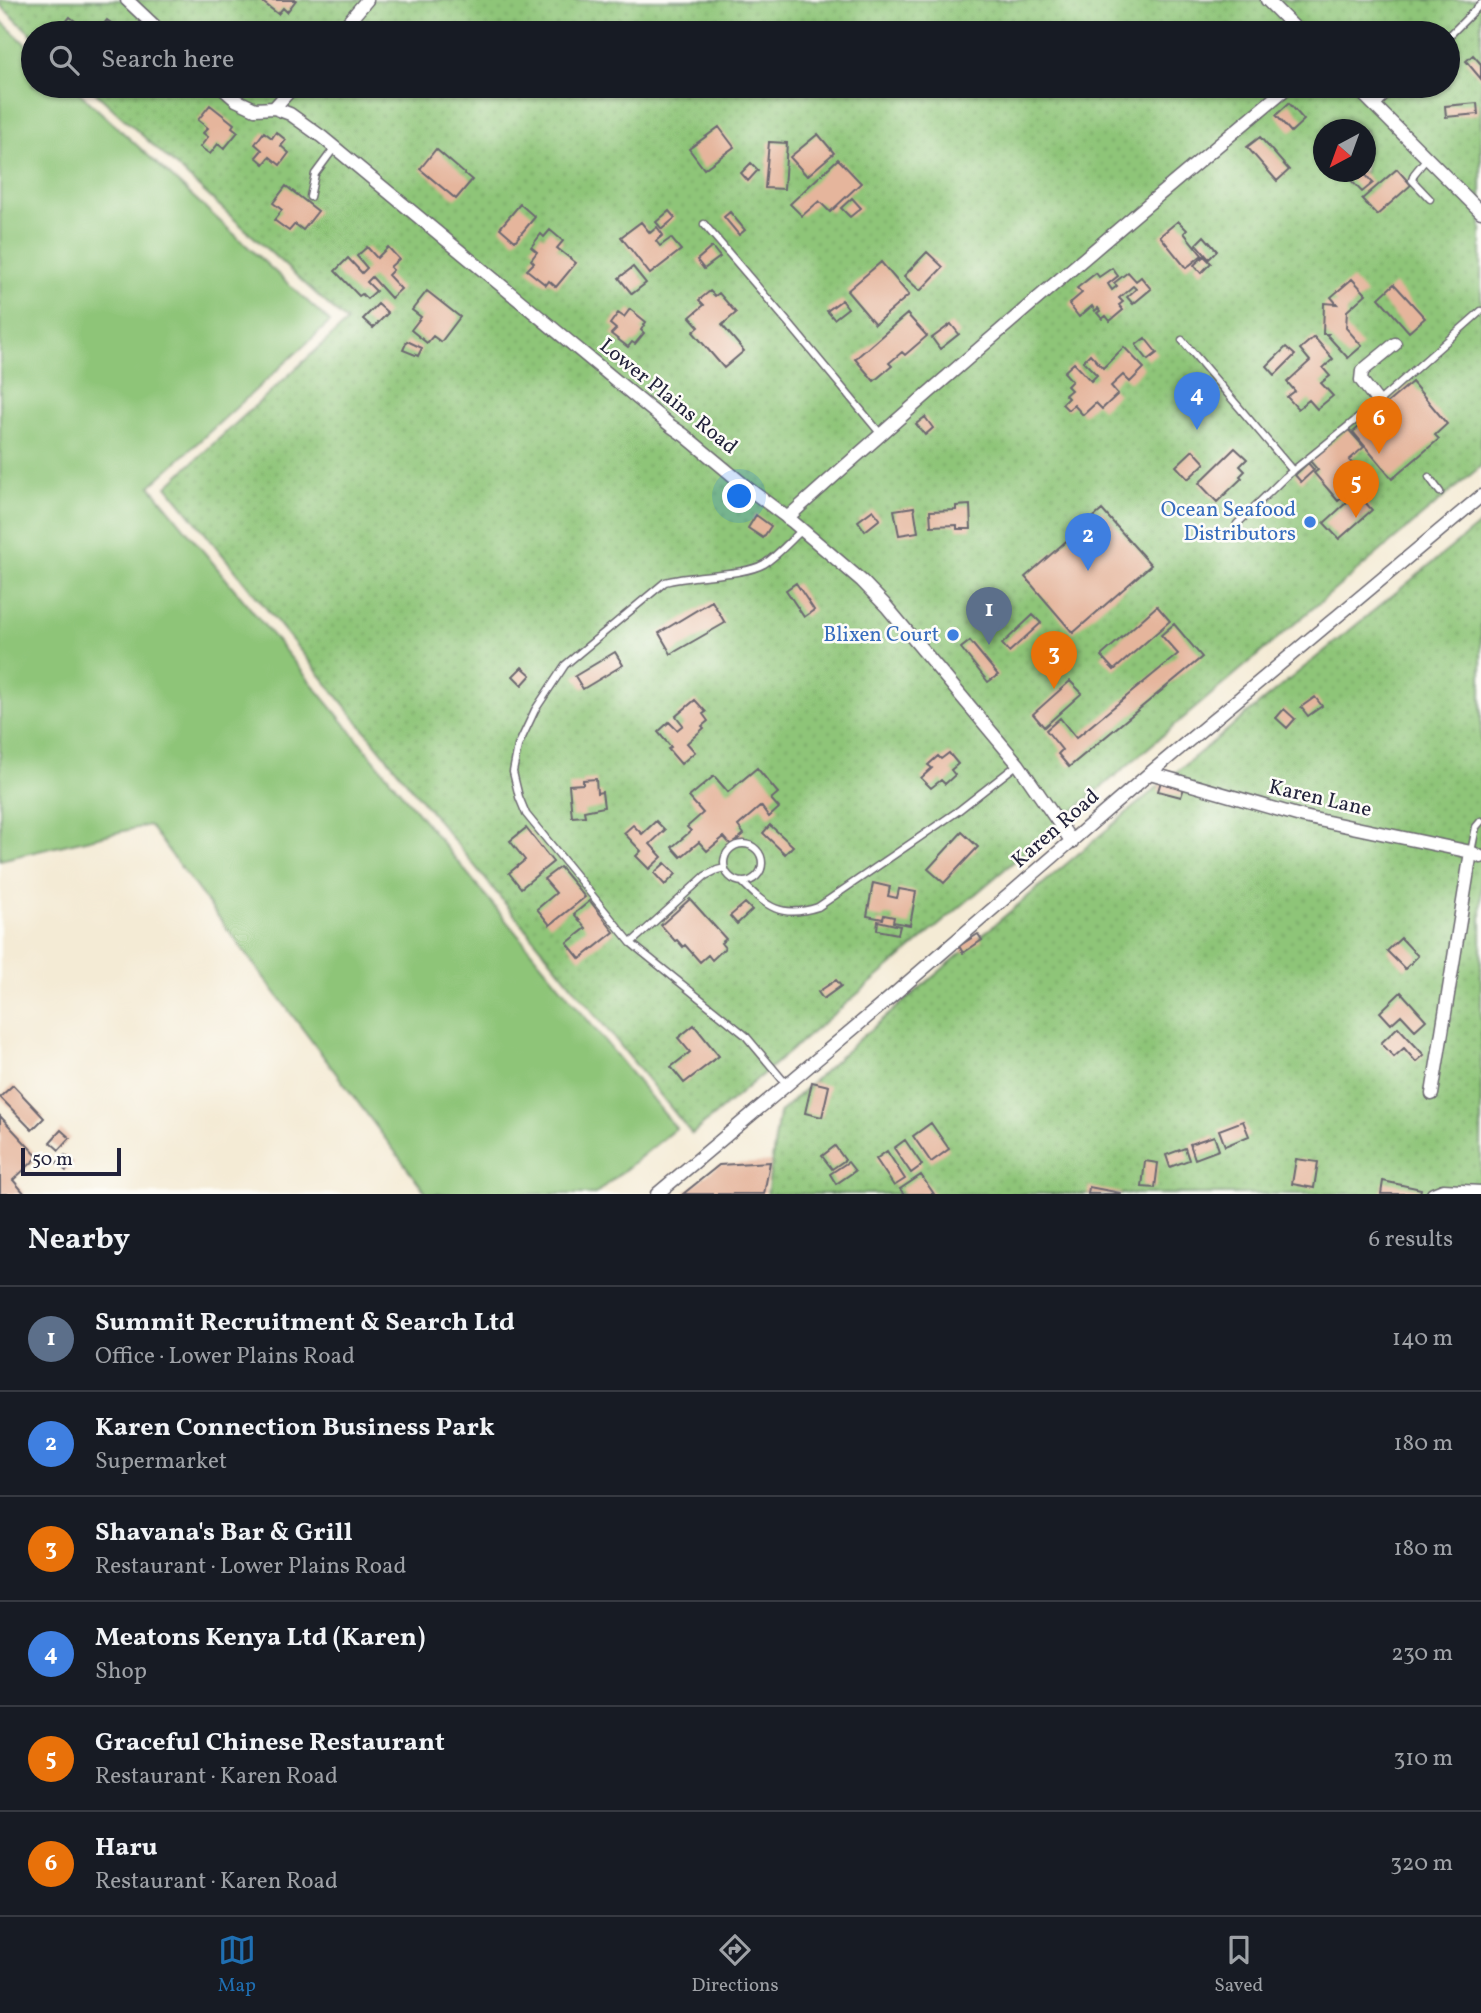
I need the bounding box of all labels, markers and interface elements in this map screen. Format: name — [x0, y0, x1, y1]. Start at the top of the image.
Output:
search box — [21, 21, 1460, 98]
icon: search — [45, 41, 83, 79]
text: Search here — [101, 42, 234, 78]
north arrow — [1313, 119, 1376, 182]
street label: Lower Plains Road — [593, 332, 743, 462]
pin: 4 — [1174, 372, 1220, 430]
pin: 6 — [1356, 396, 1402, 454]
pin: 5 — [1333, 460, 1379, 518]
your location — [722, 479, 756, 513]
place label: Ocean Seafood Distributors — [1161, 496, 1296, 549]
pin: 2 — [1065, 513, 1111, 571]
marker: Ocean Seafood Distributors — [1302, 514, 1318, 530]
pin: 1 — [966, 587, 1012, 645]
place label: Blixen Court — [823, 621, 939, 650]
marker: Blixen Court — [945, 627, 961, 643]
pin: 3 — [1031, 631, 1077, 689]
street label: Karen Lane — [1266, 773, 1374, 825]
street label: Karen Road — [1006, 783, 1106, 875]
scale bar — [21, 1145, 121, 1177]
text: 50 m — [32, 1147, 73, 1173]
text: Nearby — [28, 1219, 130, 1261]
text: 6 results — [1369, 1224, 1453, 1256]
text: Summit Recruitment & Search Ltd — [95, 1305, 515, 1341]
text: 1 — [46, 1323, 56, 1355]
text: 140 m — [1392, 1323, 1453, 1355]
text: Office · Lower Plains Road — [95, 1341, 355, 1373]
text: Karen Connection Business Park — [95, 1410, 495, 1446]
text: 2 — [45, 1428, 57, 1460]
text: 180 m — [1394, 1428, 1453, 1460]
text: Supermarket — [95, 1446, 227, 1478]
text: Shavana's Bar & Grill — [95, 1515, 353, 1551]
text: 3 — [45, 1533, 57, 1565]
text: 180 m — [1394, 1533, 1453, 1565]
text: Restaurant · Lower Plains Road — [95, 1551, 406, 1583]
text: Meatons Kenya Ltd (Karen) — [95, 1620, 425, 1656]
text: 4 — [44, 1638, 58, 1670]
text: 230 m — [1391, 1638, 1453, 1670]
text: Shop — [95, 1656, 147, 1688]
text: Graceful Chinese Restaurant — [95, 1725, 445, 1761]
text: 5 — [45, 1743, 57, 1775]
text: 310 m — [1393, 1743, 1453, 1775]
text: Restaurant · Karen Road — [95, 1761, 338, 1793]
text: Haru — [95, 1830, 158, 1866]
text: 6 — [45, 1848, 57, 1880]
text: 320 m — [1390, 1848, 1453, 1880]
text: Restaurant · Karen Road — [95, 1866, 338, 1898]
tab: Map — [218, 1931, 256, 1999]
tab: Directions — [692, 1931, 779, 1999]
tab: Saved — [1214, 1931, 1263, 1999]

